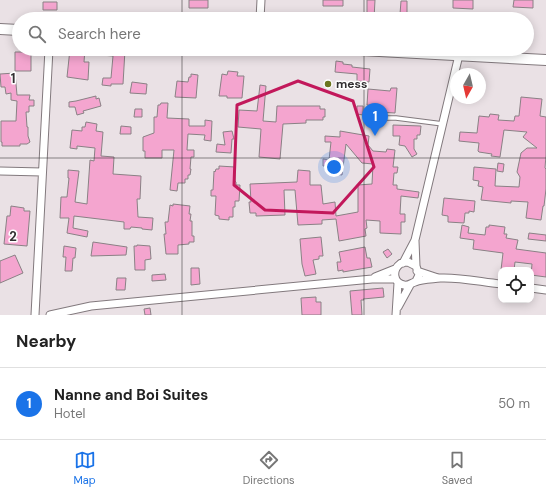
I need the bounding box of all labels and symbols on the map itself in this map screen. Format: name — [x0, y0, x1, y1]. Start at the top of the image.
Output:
north arrow — [450, 68, 486, 104]
text: 1 — [11, 70, 15, 87]
place label: mess — [336, 76, 367, 92]
marker: mess — [323, 79, 333, 89]
pin: 1 — [362, 103, 388, 136]
your location — [324, 157, 344, 177]
text: 2 — [9, 228, 17, 245]

